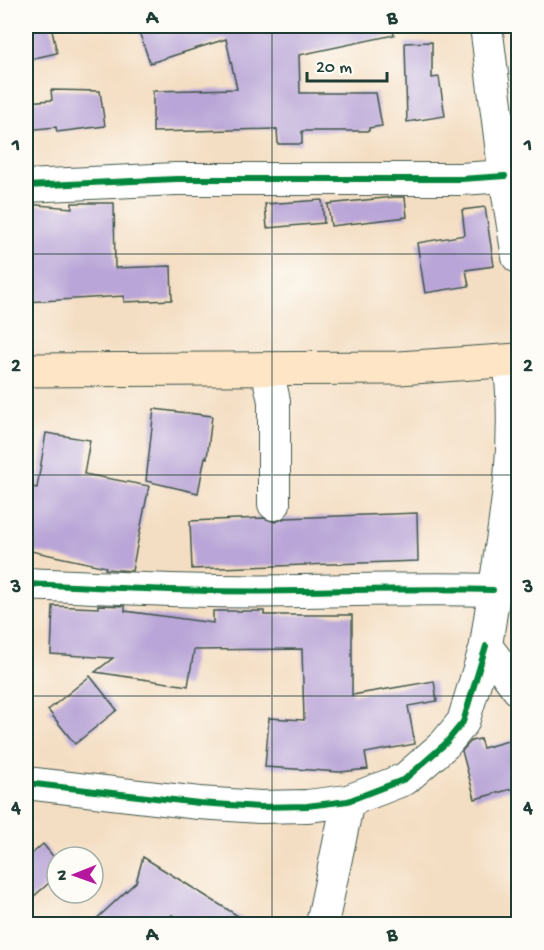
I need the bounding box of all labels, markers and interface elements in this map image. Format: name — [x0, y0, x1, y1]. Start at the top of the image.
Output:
text: A — [145, 8, 160, 31]
text: B — [386, 8, 398, 31]
scale bar — [307, 45, 386, 83]
text: 20 m — [316, 58, 352, 79]
text: 1 — [11, 135, 20, 158]
text: 1 — [523, 135, 532, 158]
text: 2 — [11, 356, 21, 379]
text: 2 — [523, 356, 533, 379]
text: 3 — [10, 577, 21, 600]
text: 3 — [522, 577, 533, 600]
text: 4 — [10, 798, 21, 821]
text: 4 — [522, 798, 533, 821]
north arrow — [45, 845, 105, 905]
text: N — [54, 869, 73, 881]
text: A — [145, 925, 160, 948]
text: B — [386, 925, 398, 948]

